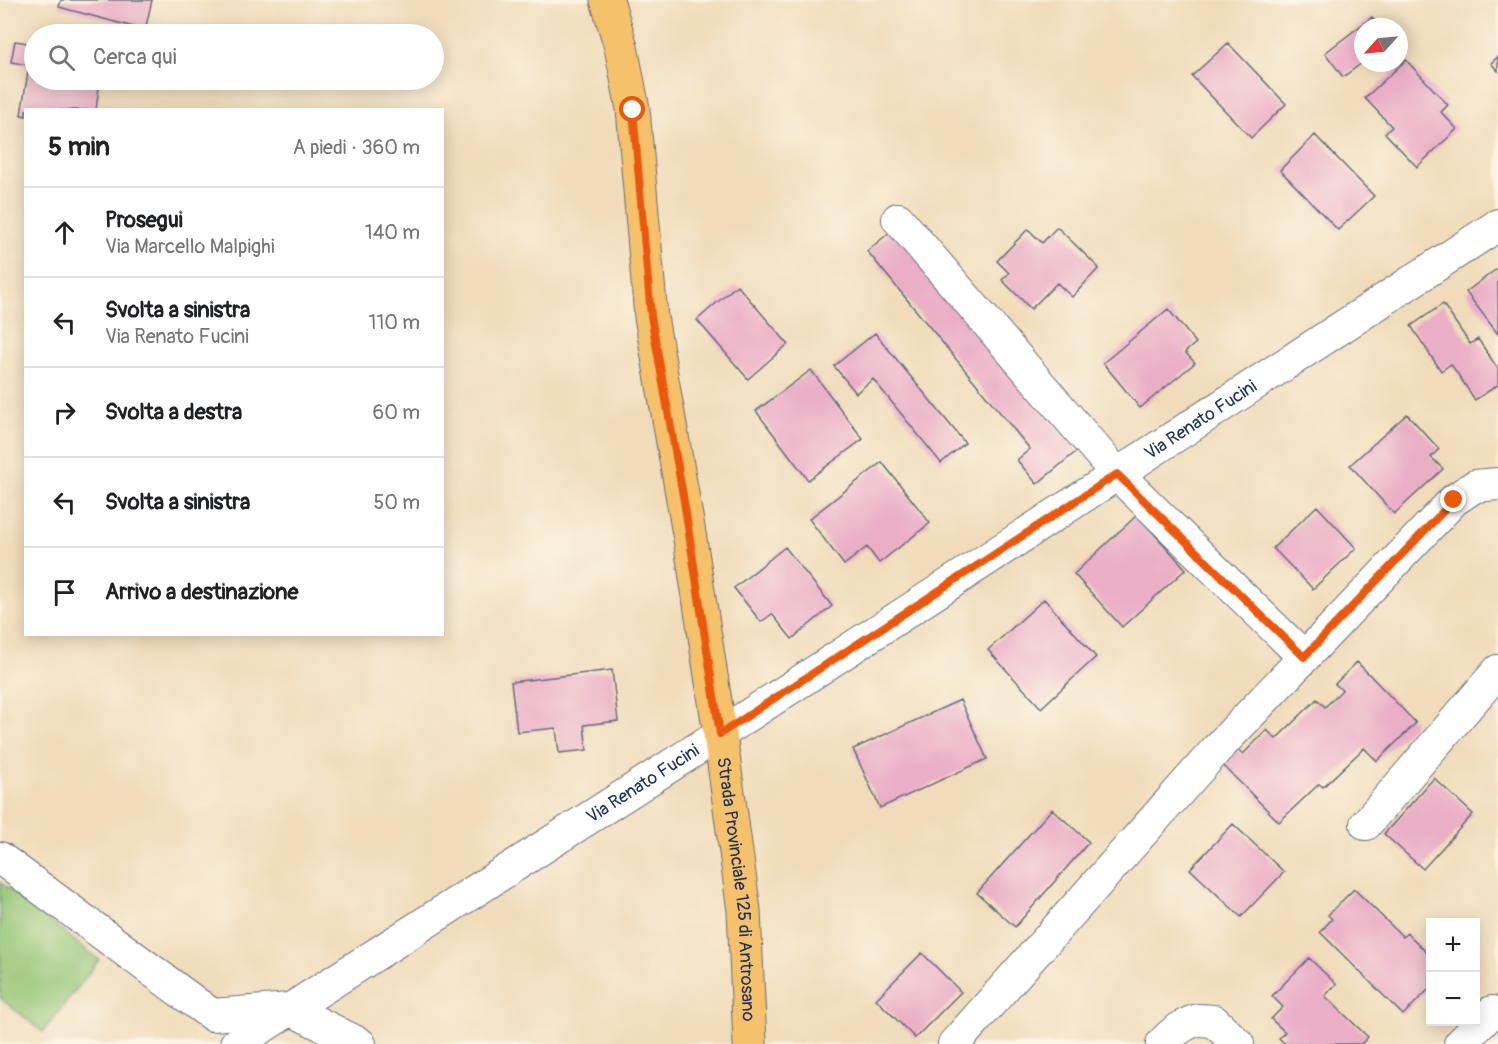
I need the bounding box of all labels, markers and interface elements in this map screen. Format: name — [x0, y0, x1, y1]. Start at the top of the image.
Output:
north arrow — [1354, 18, 1408, 72]
search box — [24, 24, 444, 90]
icon: search — [45, 41, 78, 74]
text: Cerca qui — [93, 43, 177, 71]
route start — [619, 96, 645, 122]
text: 5 min — [48, 131, 110, 163]
text: A piedi · 360 m — [293, 135, 420, 160]
text: Prosegui — [105, 206, 183, 234]
icon: ahead — [48, 216, 81, 249]
text: 140 m — [365, 220, 420, 245]
text: Via Marcello Malpighi — [105, 234, 275, 259]
text: Svolta a sinistra — [105, 296, 250, 324]
icon: left — [48, 306, 81, 339]
text: 110 m — [369, 310, 420, 335]
text: Via Renato Fucini — [105, 324, 249, 349]
street label: Via Renato Fucini — [1140, 375, 1261, 465]
icon: right — [48, 396, 81, 429]
text: Svolta a destra — [105, 398, 242, 426]
text: 60 m — [373, 400, 420, 425]
icon: left — [48, 486, 81, 519]
route end — [1440, 486, 1466, 512]
text: Svolta a sinistra — [105, 488, 250, 516]
text: 50 m — [373, 490, 420, 515]
icon: arrive — [48, 576, 81, 609]
text: Arrivo a destinazione — [105, 578, 298, 606]
street label: Via Renato Fucini — [582, 739, 704, 829]
street label: Strada Provinciale 125 di Antrosano — [711, 756, 760, 1022]
map controls — [1426, 918, 1480, 1026]
button: + — [1426, 918, 1480, 972]
button: − — [1426, 972, 1480, 1026]

